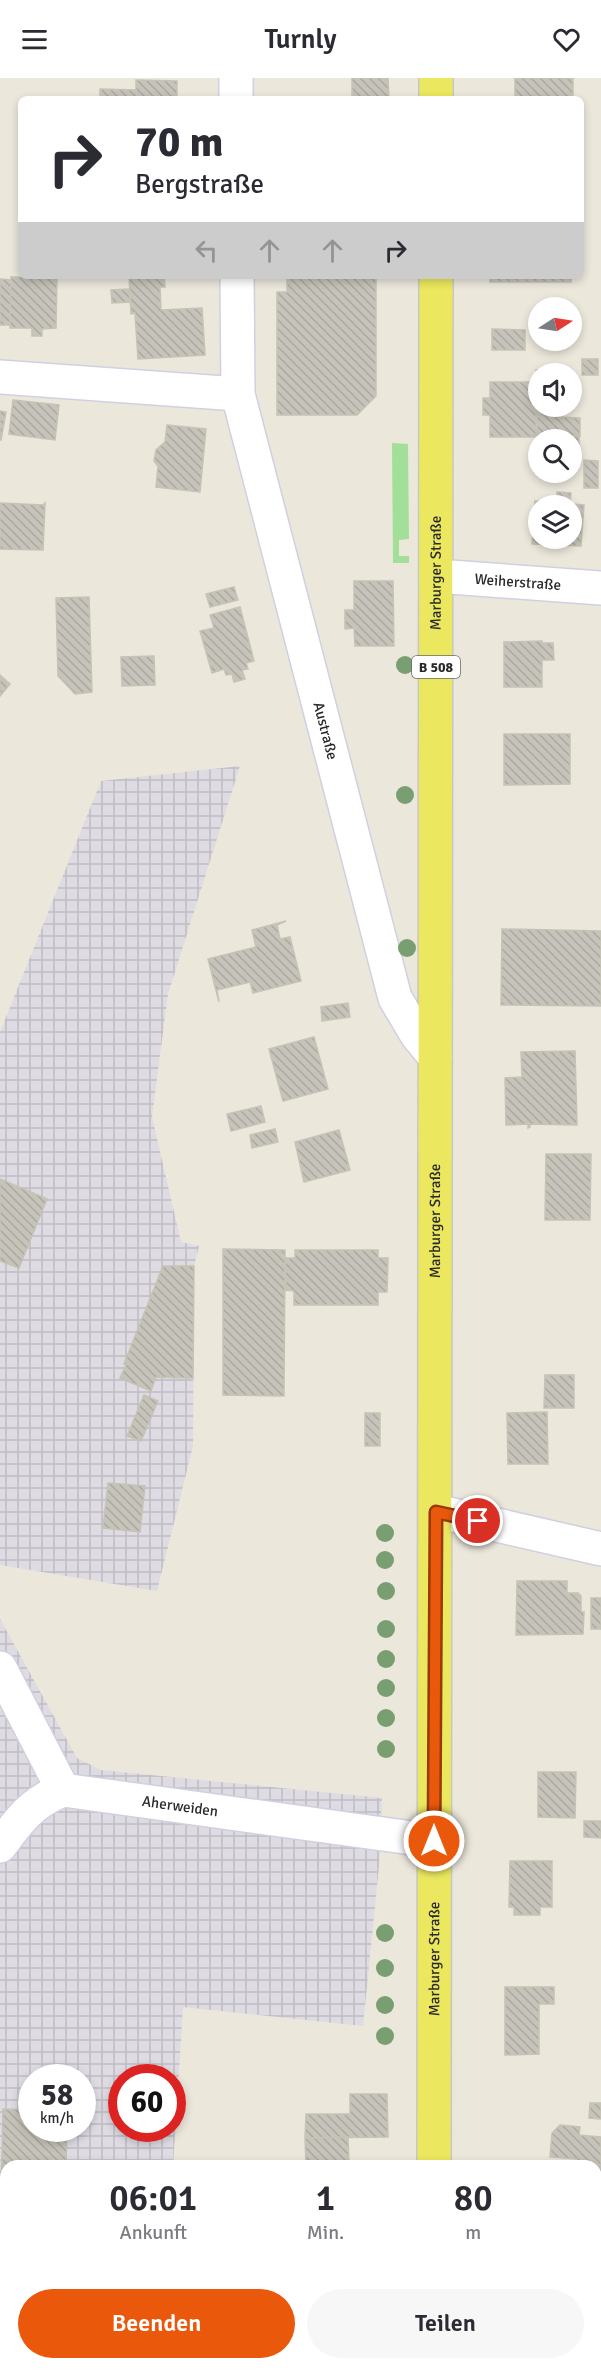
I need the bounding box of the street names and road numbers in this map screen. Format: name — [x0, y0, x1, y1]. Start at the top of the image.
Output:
street label: Marburger Straße — [427, 516, 445, 630]
street label: Weiherstraße — [474, 570, 562, 594]
road number: B 508 — [412, 656, 460, 678]
street label: Austraße — [309, 700, 342, 762]
street label: Marburger Straße — [426, 1164, 444, 1278]
street label: Aherweiden — [141, 1792, 219, 1820]
street label: Marburger Straße — [425, 1902, 443, 2016]

